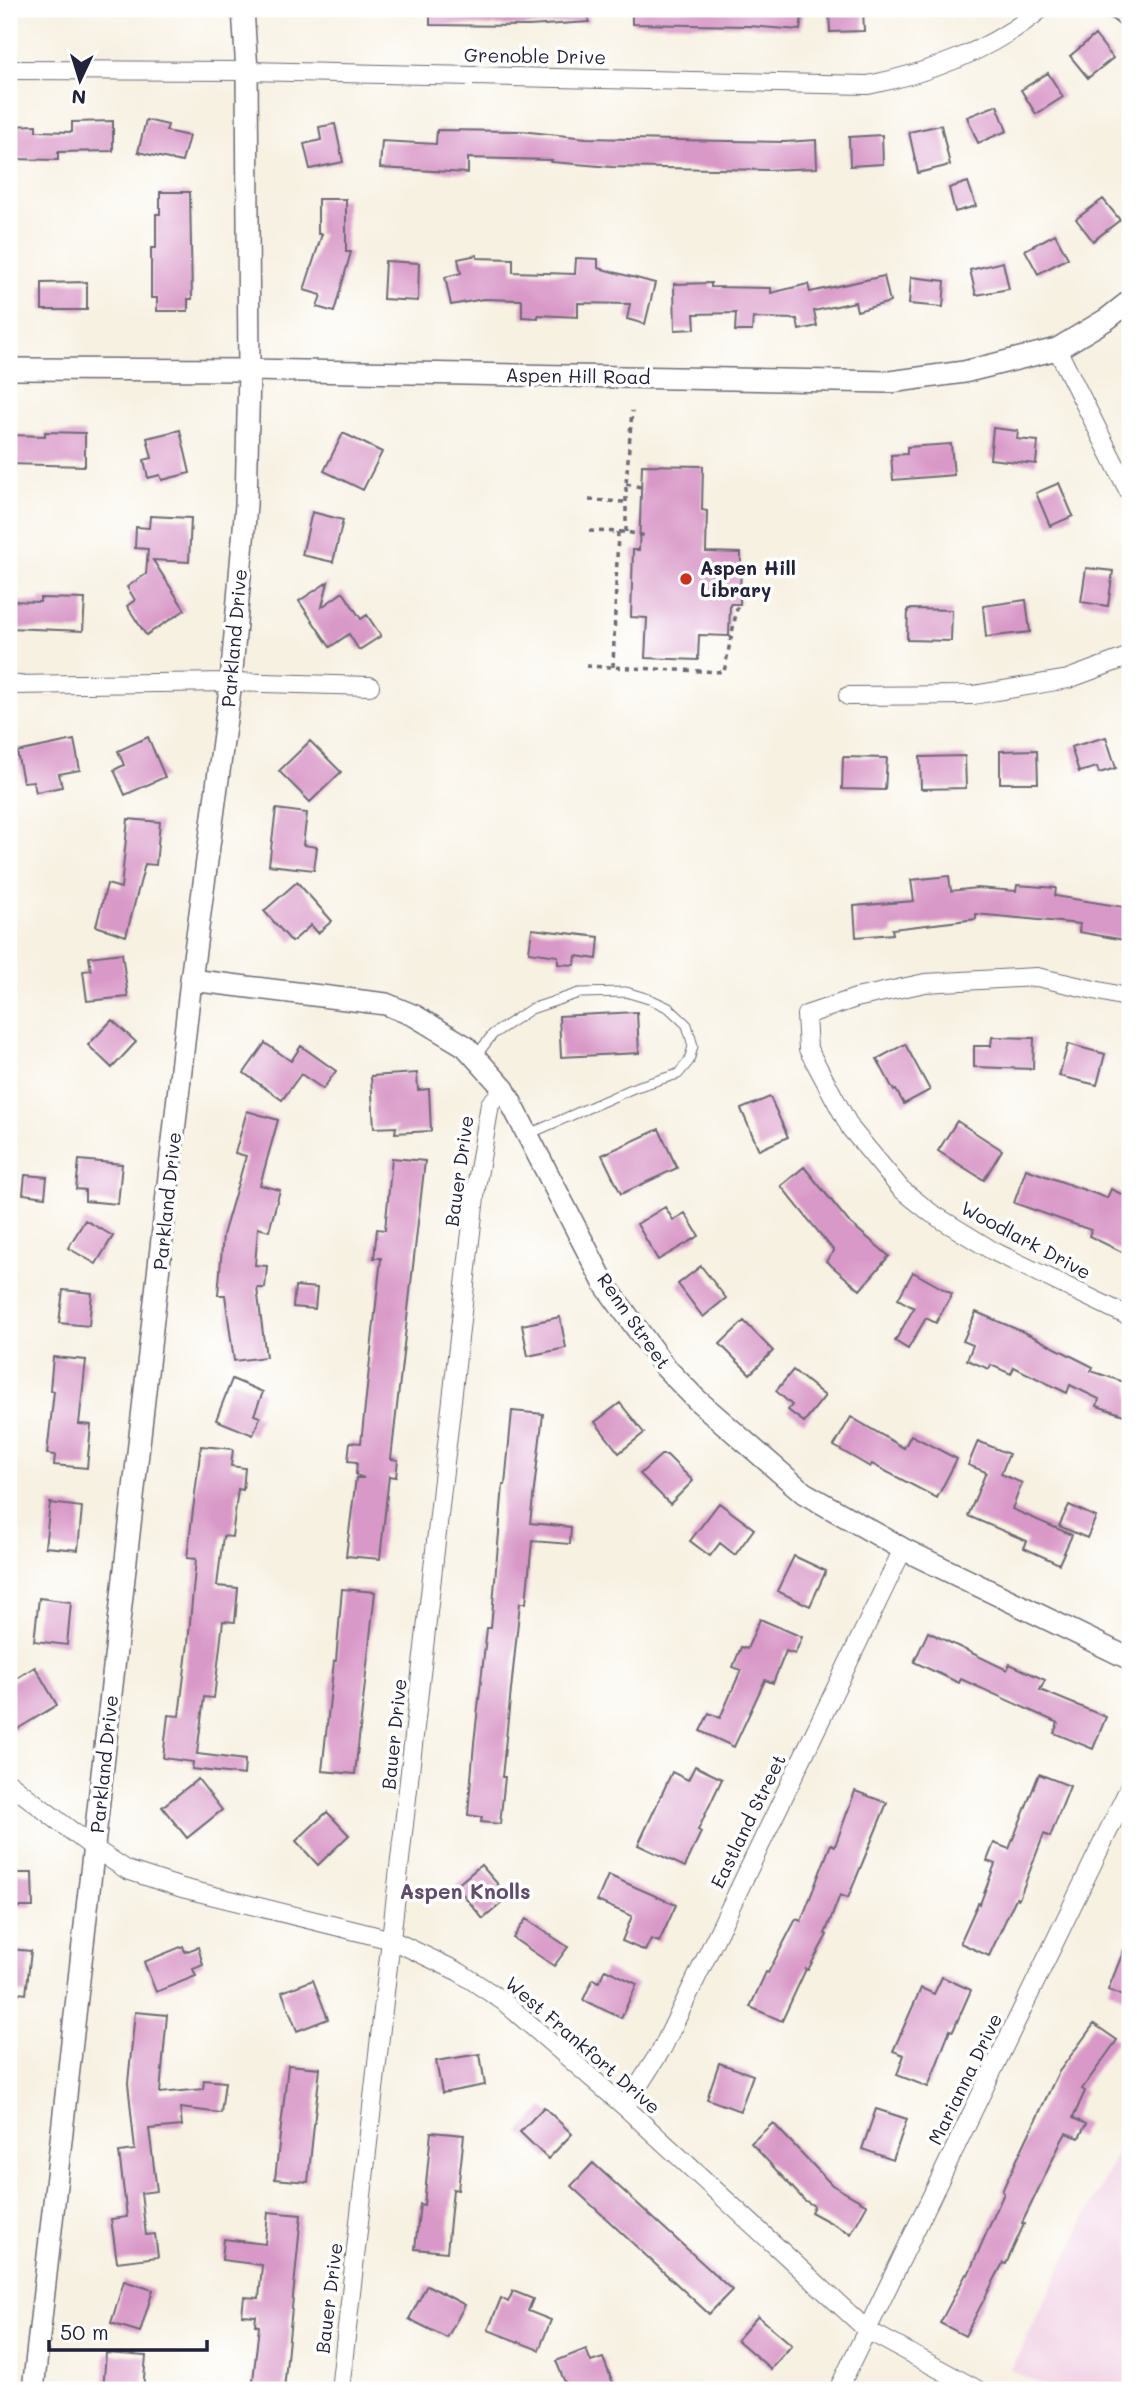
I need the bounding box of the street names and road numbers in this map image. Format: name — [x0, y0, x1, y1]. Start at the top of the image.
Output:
street label: Grenoble Drive — [464, 42, 606, 69]
street label: Aspen Hill Road — [505, 362, 651, 389]
street label: Parkland Drive — [215, 568, 252, 708]
street label: Bauer Drive — [438, 1114, 479, 1228]
street label: Parkland Drive — [147, 1131, 186, 1271]
street label: Woodlark Drive — [957, 1195, 1096, 1284]
street label: Renn Street — [592, 1268, 677, 1374]
street label: Bauer Drive — [375, 1677, 412, 1791]
street label: Parkland Drive — [84, 1694, 123, 1834]
street label: Eastland Street — [704, 1750, 791, 1892]
street label: West Frankfort Drive — [501, 1970, 666, 2119]
street label: Marianna Drive — [922, 2009, 1007, 2149]
street label: Bauer Drive — [309, 2241, 348, 2355]

